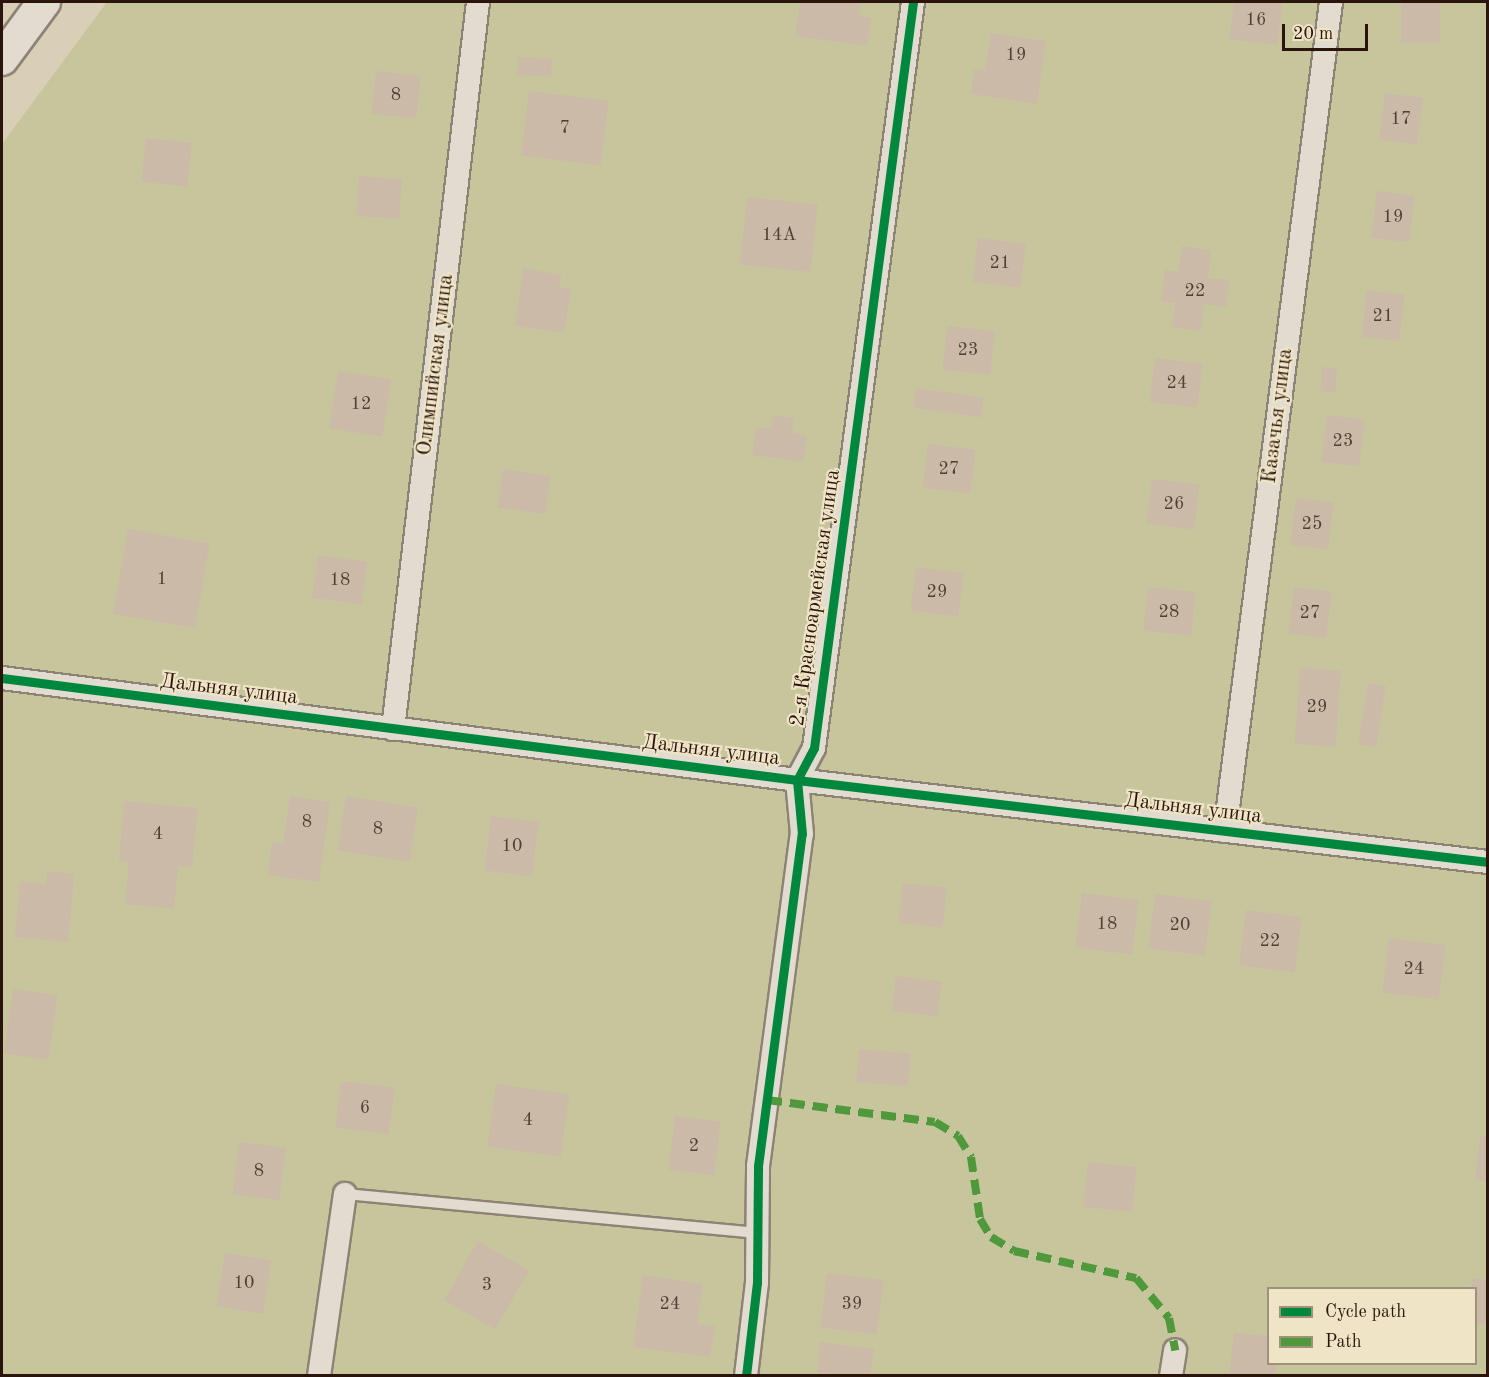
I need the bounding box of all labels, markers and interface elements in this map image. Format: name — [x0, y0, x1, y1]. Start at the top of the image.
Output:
house number: 16 — [1246, 9, 1266, 31]
scale bar — [1285, 12, 1370, 50]
text: 20 m — [1293, 25, 1333, 43]
house number: 19 — [1006, 44, 1026, 66]
house number: 8 — [391, 84, 401, 106]
house number: 17 — [1391, 108, 1411, 130]
house number: 7 — [560, 117, 570, 139]
house number: 19 — [1383, 206, 1403, 228]
house number: 14А — [762, 224, 796, 246]
house number: 21 — [990, 252, 1010, 274]
street label: Олимпийская улица — [412, 273, 460, 457]
house number: 22 — [1185, 280, 1205, 302]
house number: 21 — [1373, 305, 1393, 327]
house number: 23 — [958, 339, 978, 361]
street label: Казачья улица — [1257, 347, 1299, 485]
house number: 24 — [1167, 372, 1187, 394]
house number: 12 — [351, 393, 371, 415]
house number: 23 — [1333, 430, 1353, 452]
house number: 27 — [939, 458, 959, 480]
street label: 2-я Красноармейская улица — [785, 468, 847, 728]
house number: 26 — [1164, 493, 1184, 515]
house number: 25 — [1302, 513, 1322, 535]
house number: 1 — [157, 568, 167, 590]
house number: 18 — [330, 569, 350, 591]
house number: 29 — [927, 581, 947, 603]
house number: 28 — [1159, 601, 1179, 623]
house number: 27 — [1300, 602, 1320, 624]
street label: Дальняя улица — [159, 669, 299, 711]
house number: 29 — [1307, 696, 1327, 718]
street label: Дальняя улица — [641, 730, 781, 772]
street label: Дальняя улица — [1123, 788, 1263, 830]
house number: 8 — [302, 811, 312, 833]
house number: 8 — [373, 818, 383, 840]
house number: 4 — [153, 823, 163, 845]
house number: 10 — [502, 835, 522, 857]
house number: 18 — [1097, 913, 1117, 935]
house number: 20 — [1170, 914, 1190, 936]
house number: 22 — [1260, 930, 1280, 952]
house number: 24 — [1404, 958, 1424, 980]
house number: 6 — [360, 1097, 370, 1119]
house number: 4 — [523, 1109, 533, 1131]
house number: 2 — [689, 1135, 699, 1157]
house number: 8 — [254, 1160, 264, 1182]
house number: 10 — [234, 1272, 254, 1294]
house number: 3 — [482, 1274, 492, 1296]
legend — [1267, 1287, 1477, 1365]
house number: 24 — [660, 1293, 680, 1315]
house number: 39 — [842, 1293, 862, 1315]
text: Cycle path — [1325, 1303, 1406, 1321]
text: Path — [1325, 1333, 1361, 1351]

